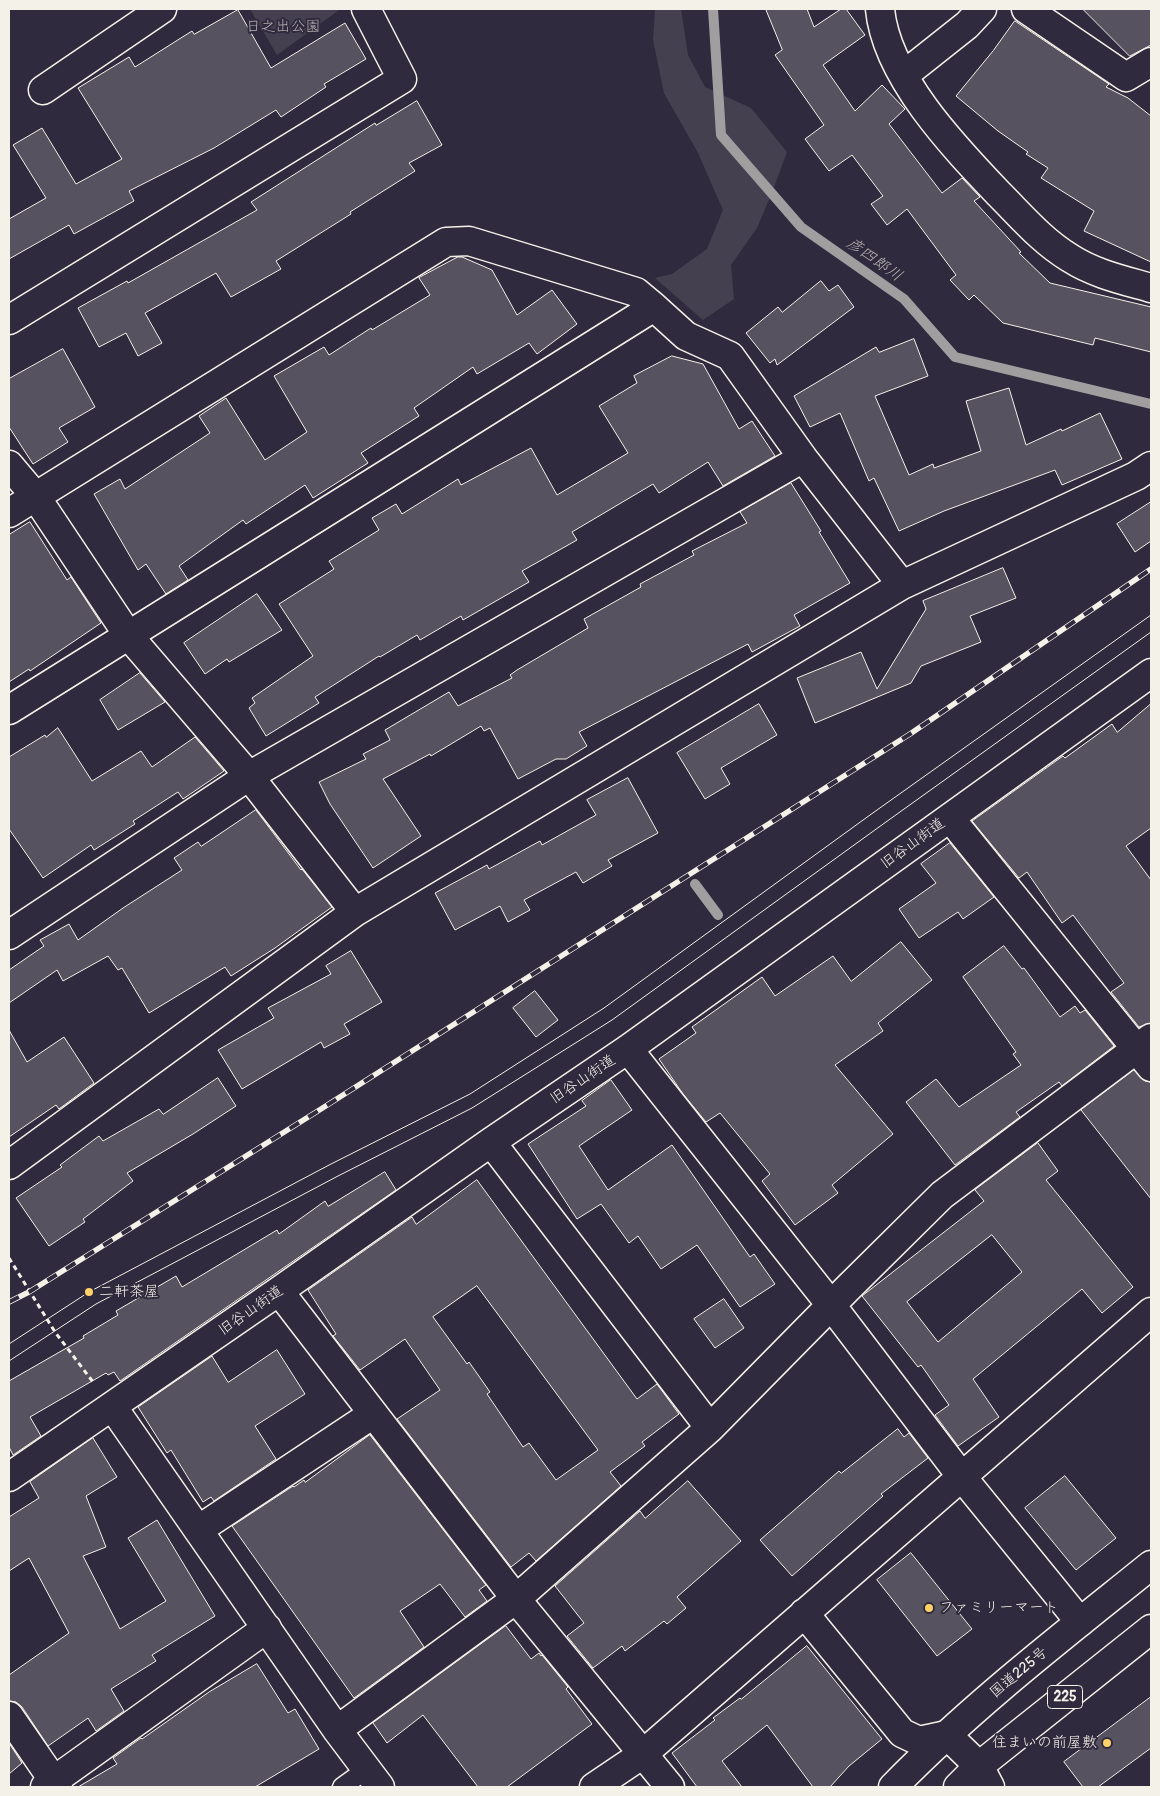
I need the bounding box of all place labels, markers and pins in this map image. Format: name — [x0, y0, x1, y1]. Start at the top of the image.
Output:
place label: 二軒茶屋 — [99, 1283, 159, 1301]
marker: 二軒茶屋 — [83, 1286, 95, 1298]
place label: ファミリーマート — [939, 1599, 1059, 1617]
marker: ファミリーマート — [923, 1602, 935, 1614]
place label: 住まいの前屋敷 — [992, 1734, 1097, 1752]
marker: 住まいの前屋敷 — [1101, 1737, 1113, 1749]

